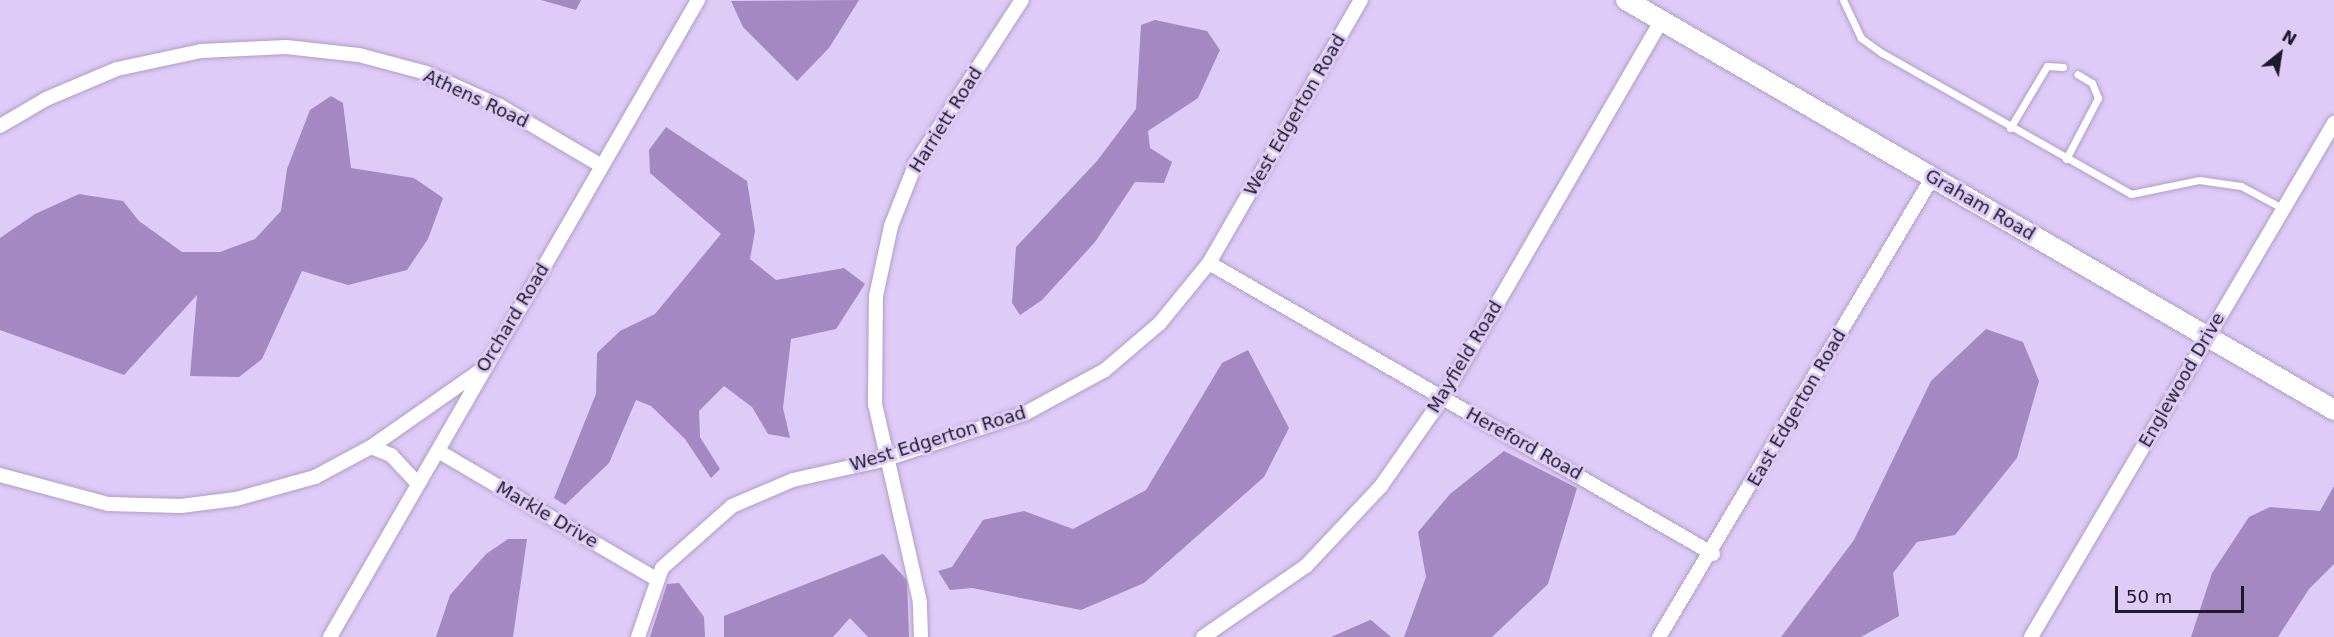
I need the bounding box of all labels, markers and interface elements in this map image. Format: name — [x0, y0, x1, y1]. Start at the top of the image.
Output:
north arrow — [2250, 24, 2310, 84]
text: N — [2279, 26, 2300, 50]
street label: West Edgerton Road — [1240, 30, 1350, 200]
street label: Harriett Road — [905, 63, 987, 177]
street label: Athens Road — [420, 65, 532, 133]
street label: Graham Road — [1921, 165, 2039, 245]
street label: Orchard Road — [472, 260, 554, 376]
street label: Mayfield Road — [1423, 297, 1507, 417]
street label: Englewood Drive — [2135, 309, 2229, 451]
street label: East Edgerton Road — [1743, 326, 1851, 490]
street label: West Edgerton Road — [847, 402, 1029, 476]
street label: Hereford Road — [1462, 403, 1586, 485]
street label: Markle Drive — [492, 477, 602, 553]
scale bar — [2118, 574, 2247, 612]
text: 50 m — [2126, 586, 2172, 607]

